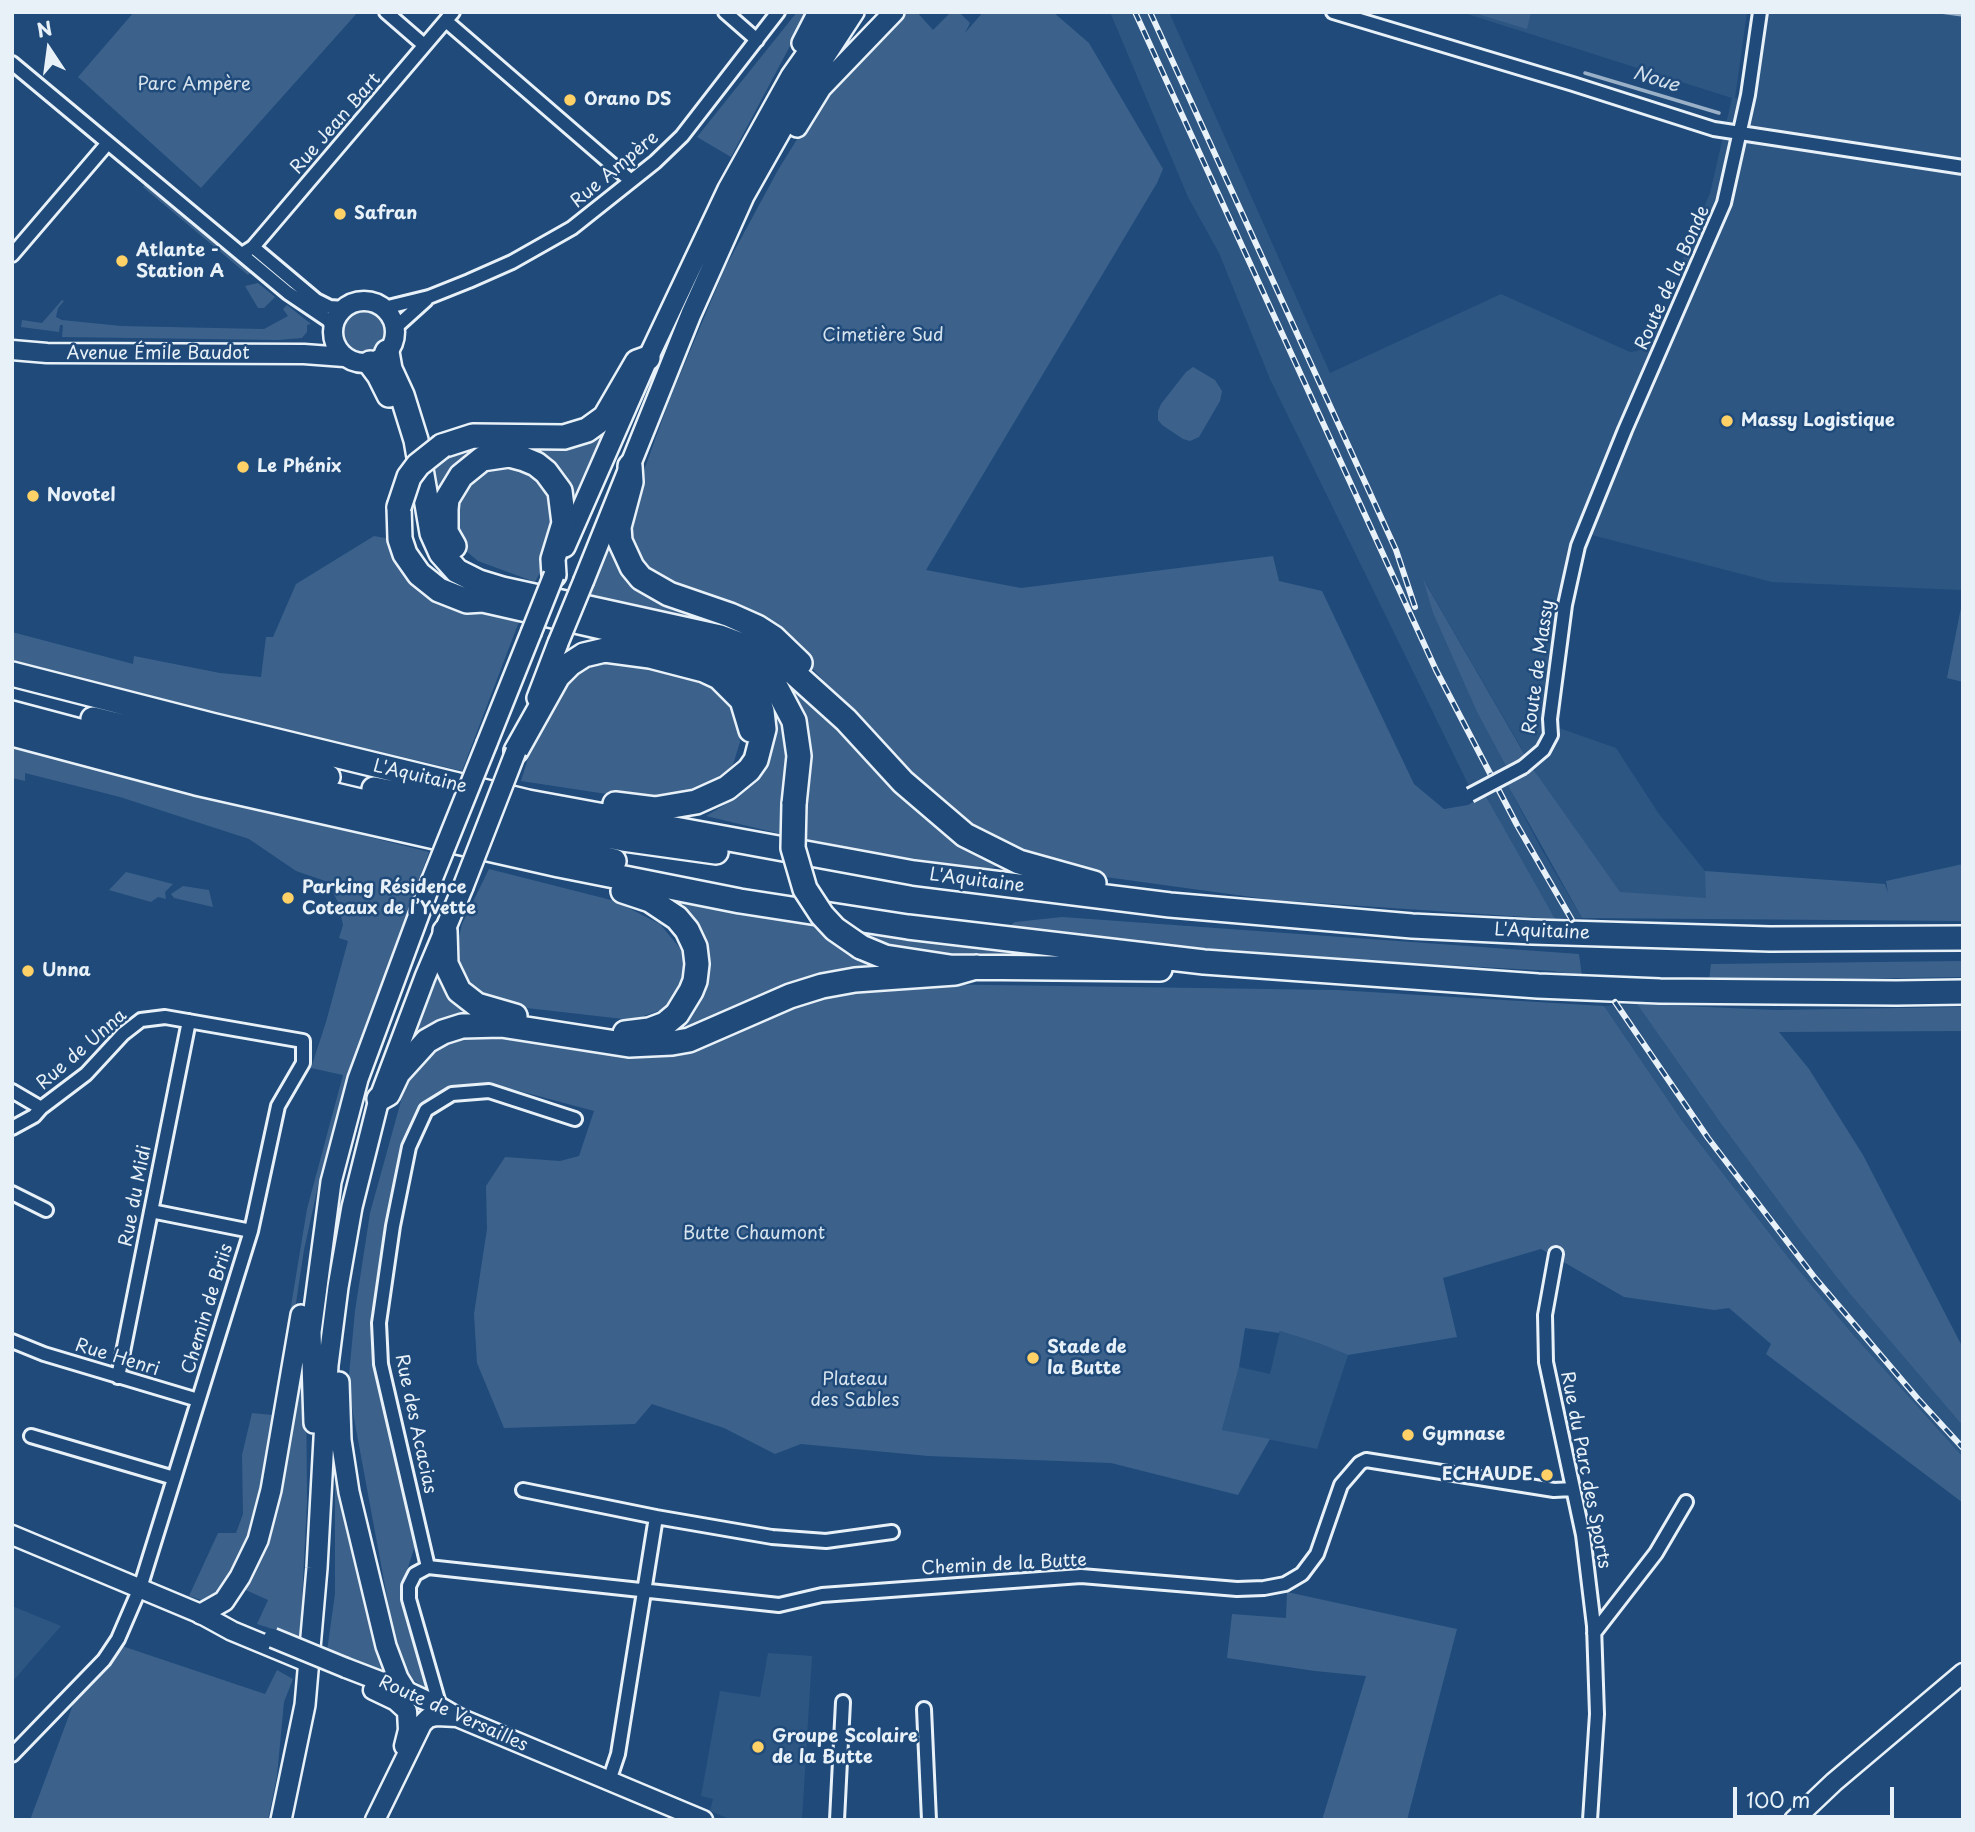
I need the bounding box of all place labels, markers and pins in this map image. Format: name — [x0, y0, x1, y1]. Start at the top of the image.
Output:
place label: Orano DS — [584, 89, 671, 111]
marker: Orano DS — [562, 92, 578, 108]
place label: Safran — [354, 203, 417, 225]
marker: Safran — [332, 206, 348, 222]
place label: Atlante - Station A — [136, 240, 224, 282]
marker: Atlante - Station A — [114, 253, 130, 269]
place label: Massy Logistique — [1741, 410, 1895, 432]
marker: Massy Logistique — [1719, 413, 1735, 429]
place label: Le Phénix — [257, 456, 341, 478]
marker: Le Phénix — [235, 459, 251, 475]
place label: Novotel — [47, 485, 115, 507]
marker: Novotel — [25, 488, 41, 504]
place label: Parking Résidence Coteaux de l’Yvette — [302, 877, 476, 920]
marker: Parking Résidence Coteaux de l’Yvette — [280, 890, 296, 906]
place label: Unna — [42, 960, 91, 982]
marker: Unna — [20, 963, 36, 979]
place label: Stade de la Butte — [1047, 1337, 1127, 1380]
marker: Stade de la Butte — [1025, 1350, 1041, 1366]
place label: Gymnase — [1422, 1424, 1505, 1446]
marker: Gymnase — [1400, 1427, 1416, 1443]
place label: ECHAUDE — [1442, 1464, 1533, 1486]
marker: ECHAUDE — [1539, 1467, 1555, 1483]
place label: Groupe Scolaire de la Butte — [772, 1726, 918, 1768]
marker: Groupe Scolaire de la Butte — [750, 1739, 766, 1755]

